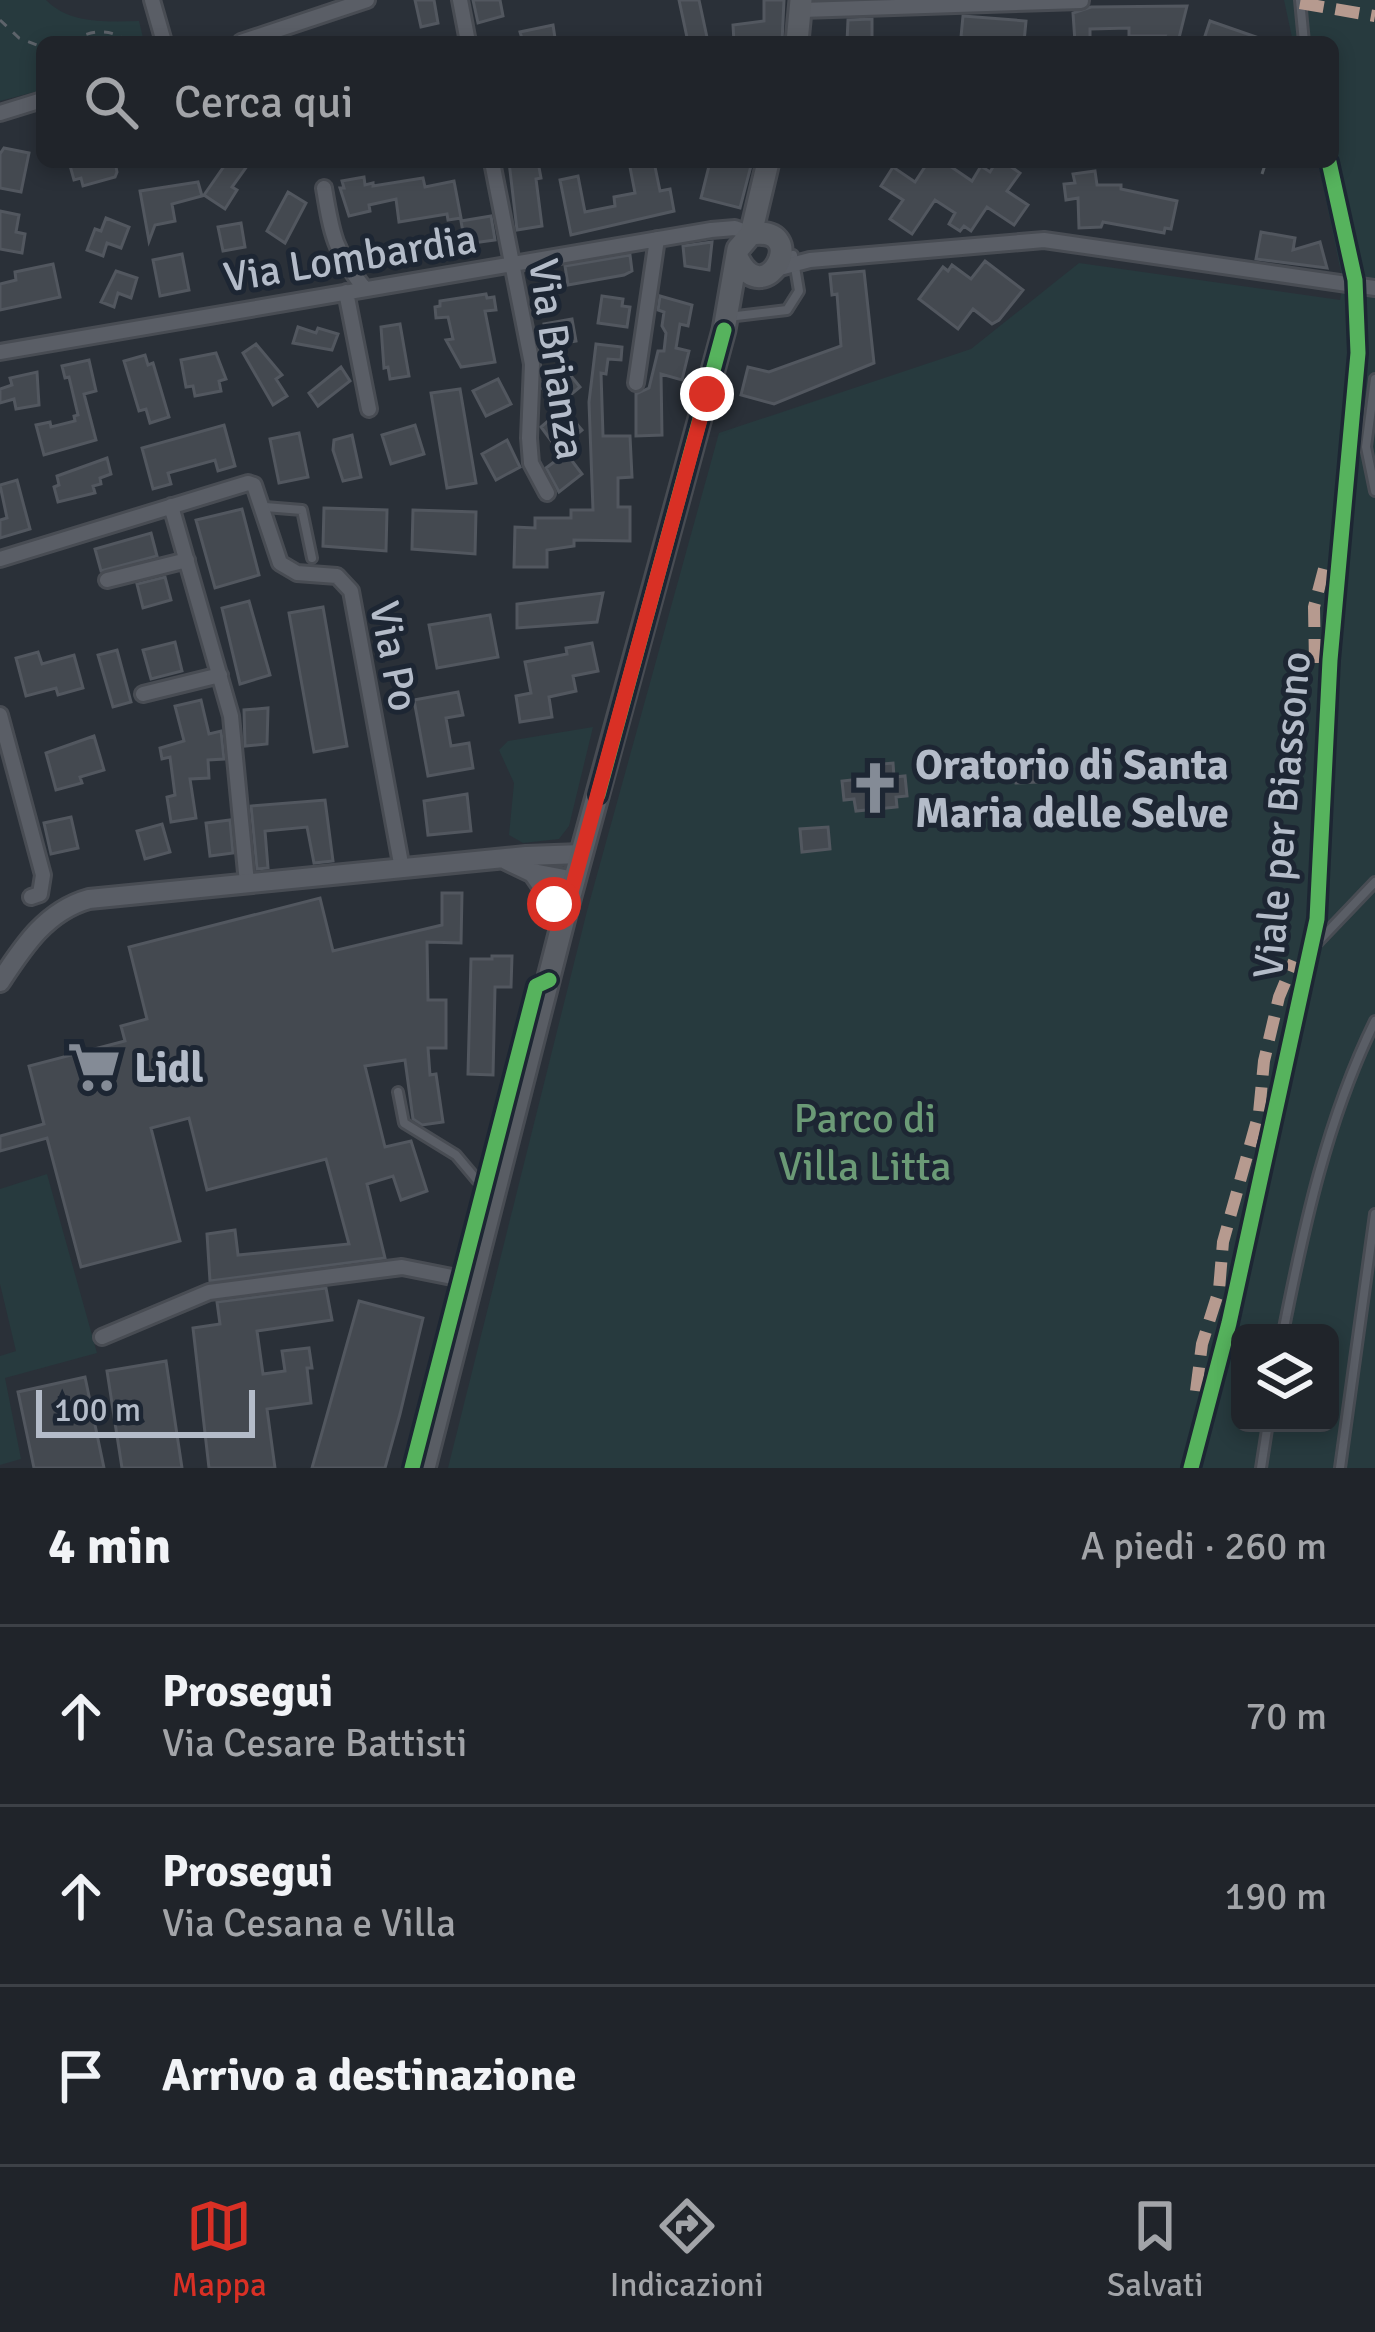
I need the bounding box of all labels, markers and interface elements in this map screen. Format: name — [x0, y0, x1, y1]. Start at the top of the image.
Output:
search box — [36, 36, 1339, 168]
icon: search — [78, 69, 144, 135]
text: Cerca qui — [174, 75, 353, 130]
street label: Via Lombardia — [220, 213, 480, 304]
street label: Via Brianza — [517, 255, 596, 463]
route end — [680, 367, 734, 421]
street label: Via Po — [358, 597, 429, 715]
street label: Viale per Biassono — [1243, 649, 1322, 981]
place label: Oratorio di Santa Maria delle Selve — [915, 740, 1229, 839]
church icon: Oratorio di Santa Maria delle Selve — [846, 759, 904, 817]
route start — [527, 877, 581, 931]
supermarket icon: Lidl — [65, 1038, 123, 1096]
place label: Lidl — [134, 1043, 204, 1094]
park label: Parco di Villa Litta — [778, 1093, 952, 1192]
map controls — [1231, 1324, 1339, 1432]
button: layers — [1231, 1324, 1339, 1432]
scale bar — [36, 1384, 255, 1437]
text: 100 m — [54, 1390, 141, 1431]
text: 4 min — [48, 1515, 171, 1578]
text: A piedi · 260 m — [1081, 1522, 1327, 1570]
text: Prosegui — [162, 1664, 333, 1719]
icon: ahead — [48, 1683, 114, 1749]
text: 70 m — [1245, 1692, 1327, 1740]
text: Via Cesare Battisti — [162, 1719, 467, 1767]
text: Prosegui — [162, 1844, 333, 1899]
icon: ahead — [48, 1863, 114, 1929]
text: 190 m — [1224, 1872, 1327, 1920]
text: Via Cesana e Villa — [162, 1899, 456, 1947]
icon: arrive — [48, 2043, 114, 2109]
text: Arrivo a destinazione — [162, 2048, 577, 2103]
tab: Mappa — [172, 2193, 267, 2306]
tab: Indicazioni — [610, 2193, 764, 2306]
tab: Salvati — [1107, 2193, 1203, 2306]

